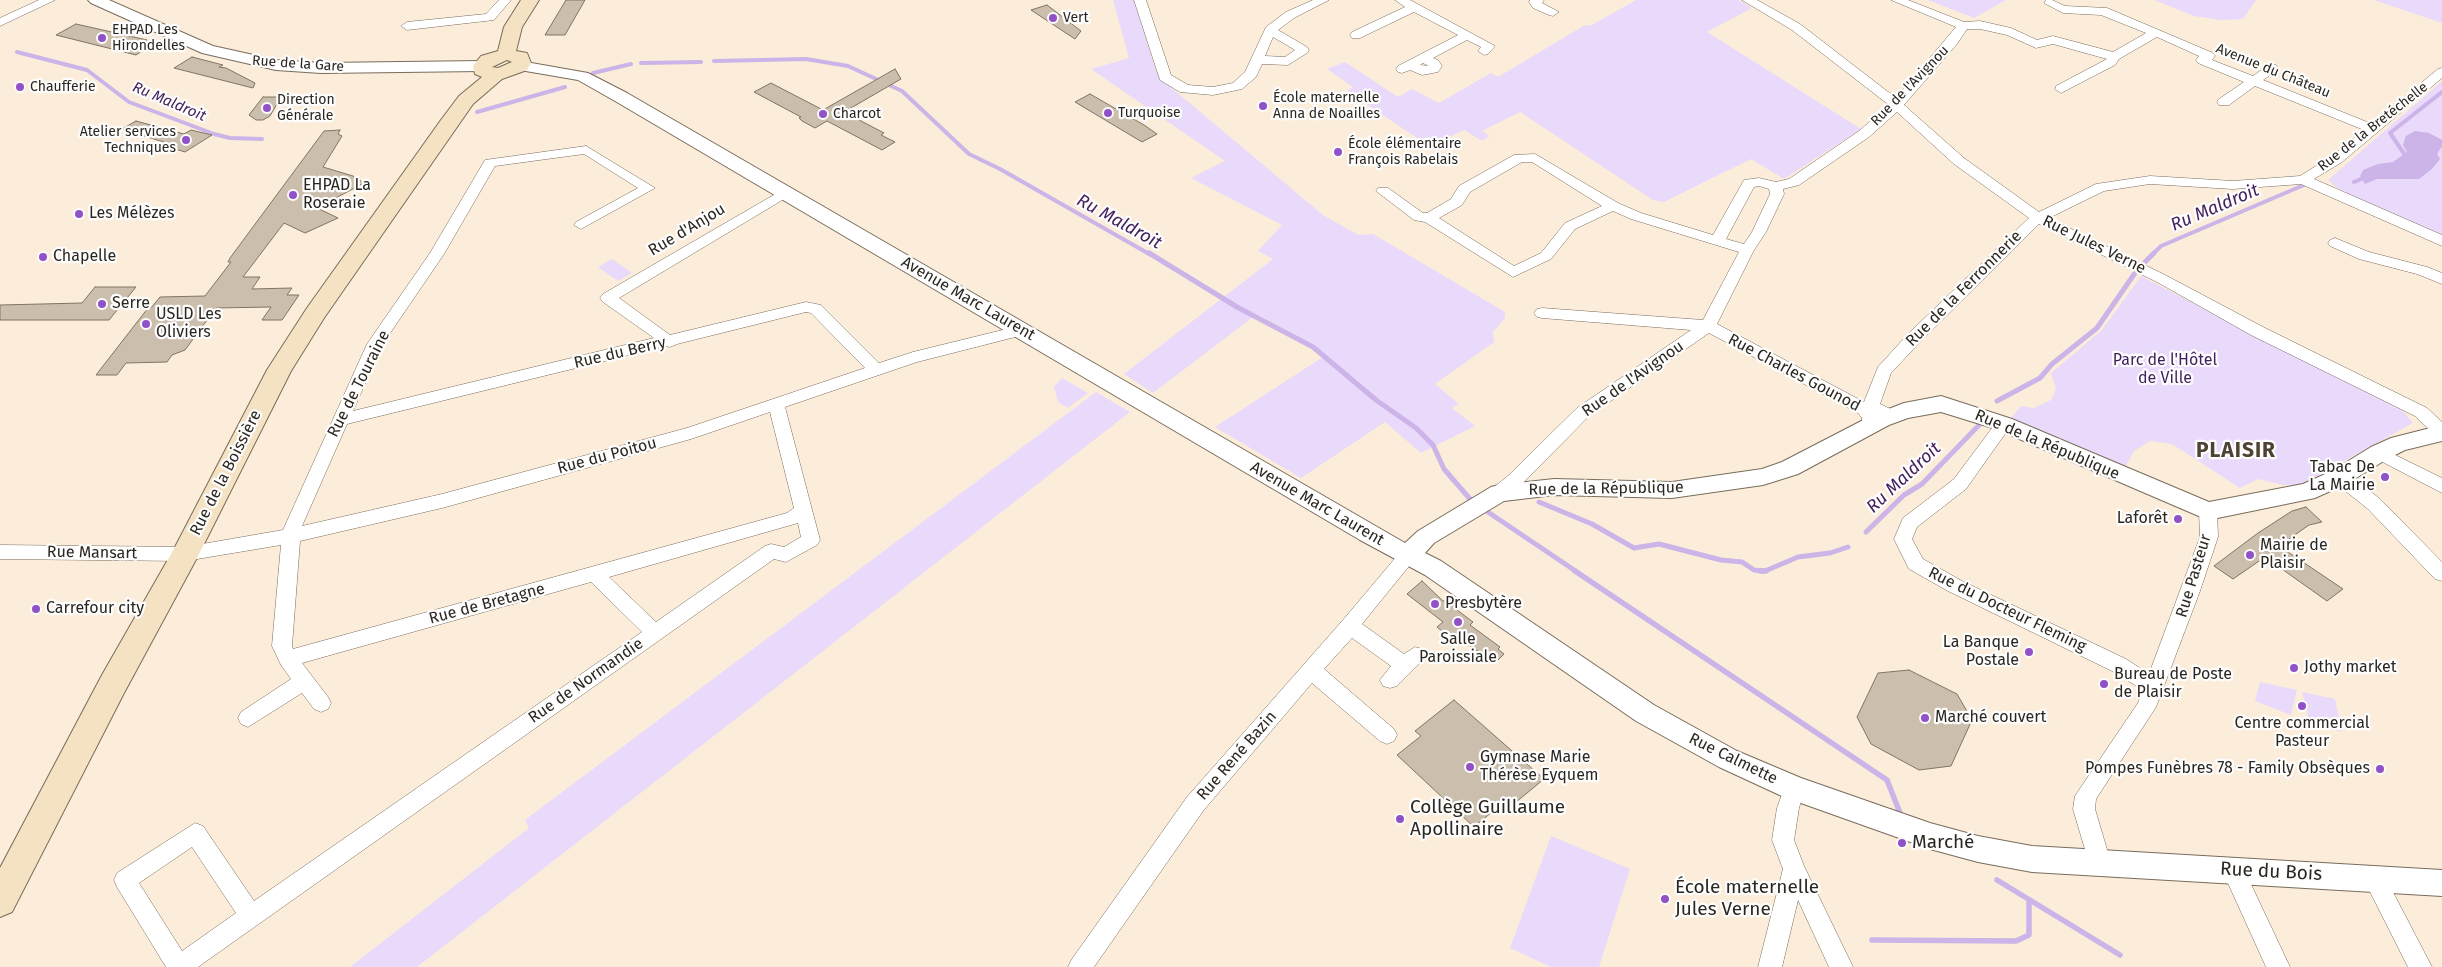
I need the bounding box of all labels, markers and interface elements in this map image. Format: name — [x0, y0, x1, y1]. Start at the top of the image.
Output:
place label: Vert — [1063, 10, 1089, 26]
marker: Vert — [1047, 12, 1059, 24]
place label: EHPAD Les Hirondelles — [112, 22, 185, 54]
marker: EHPAD Les Hirondelles — [96, 32, 108, 44]
street label: Avenue du Château — [2213, 40, 2333, 102]
street label: Rue de l'Avignou — [1868, 42, 1952, 130]
street label: Rue de la Gare — [251, 52, 345, 76]
water label: Ru Maldroit — [130, 78, 208, 126]
place label: Chaufferie — [30, 79, 96, 95]
street label: Rue de la Bretéchelle — [2315, 79, 2431, 175]
marker: Chaufferie — [14, 81, 26, 93]
place label: École maternelle Anna de Noailles — [1273, 90, 1380, 122]
place label: Direction Générale — [277, 92, 335, 124]
marker: École maternelle Anna de Noailles — [1257, 100, 1269, 112]
marker: Direction Générale — [261, 102, 273, 114]
place label: Turquoise — [1118, 105, 1181, 121]
place label: Charcot — [833, 106, 881, 122]
marker: Turquoise — [1102, 107, 1114, 119]
marker: Charcot — [817, 108, 829, 120]
place label: Atelier services Techniques — [80, 124, 176, 156]
marker: Atelier services Techniques — [180, 134, 192, 146]
place label: École élémentaire François Rabelais — [1348, 136, 1461, 168]
marker: École élémentaire François Rabelais — [1332, 146, 1344, 158]
place label: EHPAD La Roseraie — [303, 176, 371, 214]
water label: Ru Maldroit — [2168, 180, 2262, 236]
marker: EHPAD La Roseraie — [287, 189, 299, 201]
water label: Ru Maldroit — [1073, 190, 1165, 254]
street label: Rue d'Anjou — [645, 200, 729, 260]
place label: Les Mélèzes — [89, 204, 174, 224]
marker: Les Mélèzes — [73, 208, 85, 220]
street label: Rue Jules Verne — [2039, 212, 2149, 278]
street label: Rue de la Ferronnerie — [1902, 227, 2026, 351]
place label: Chapelle — [53, 247, 116, 267]
marker: Chapelle — [37, 251, 49, 263]
street label: Avenue Marc Laurent — [898, 253, 1038, 345]
place label: Serre — [112, 294, 150, 314]
marker: Serre — [96, 298, 108, 310]
place label: USLD Les Oliviers — [156, 305, 221, 343]
marker: USLD Les Oliviers — [140, 318, 152, 330]
street label: Rue de Touraine — [324, 327, 394, 441]
street label: Rue Charles Gounod — [1725, 330, 1863, 416]
street label: Rue du Berry — [572, 333, 668, 373]
street label: Rue de l'Avignou — [1578, 337, 1688, 421]
park label: Parc de l'Hôtel de Ville — [2113, 351, 2217, 389]
street label: Rue de la République — [1972, 406, 2122, 484]
street label: Rue de la Boissière — [186, 407, 266, 539]
street label: Rue du Poitou — [555, 434, 659, 478]
water label: Ru Maldroit — [1862, 438, 1946, 518]
district label: PLAISIR — [2195, 438, 2277, 464]
street label: Avenue Marc Laurent — [1247, 458, 1387, 550]
place label: Tabac De La Mairie — [2309, 458, 2375, 496]
marker: Tabac De La Mairie — [2379, 471, 2391, 483]
street label: Rue de la République — [1528, 478, 1684, 500]
place label: Laforêt — [2117, 509, 2168, 529]
marker: Laforêt — [2172, 513, 2184, 525]
street label: Rue Pasteur — [2172, 532, 2216, 620]
place label: Mairie de Plaisir — [2260, 536, 2328, 574]
street label: Rue Mansart — [47, 543, 137, 563]
marker: Mairie de Plaisir — [2244, 549, 2256, 561]
street label: Rue du Docteur Fleming — [1925, 563, 2089, 657]
street label: Rue de Bretagne — [427, 579, 547, 629]
place label: Presbytère — [1445, 594, 1522, 614]
marker: Presbytère — [1429, 598, 1441, 610]
place label: Carrefour city — [46, 599, 144, 619]
marker: Carrefour city — [30, 603, 42, 615]
marker: Salle Paroissiale — [1452, 616, 1464, 628]
place label: Salle Paroissiale — [1419, 630, 1497, 668]
place label: La Banque Postale — [1943, 633, 2019, 671]
street label: Rue de Normandie — [525, 634, 647, 728]
marker: La Banque Postale — [2023, 646, 2035, 658]
place label: Jothy market — [2304, 658, 2397, 678]
marker: Jothy market — [2288, 662, 2300, 674]
place label: Bureau de Poste de Plaisir — [2114, 665, 2232, 703]
marker: Bureau de Poste de Plaisir — [2098, 678, 2110, 690]
marker: Centre commercial Pasteur — [2296, 700, 2308, 712]
street label: Rue René Bazin — [1193, 708, 1281, 804]
place label: Marché couvert — [1935, 708, 2046, 728]
marker: Marché couvert — [1919, 712, 1931, 724]
place label: Centre commercial Pasteur — [2234, 714, 2370, 752]
street label: Rue Calmette — [1685, 729, 1781, 789]
place label: Gymnase Marie Thérèse Eyquem — [1480, 748, 1599, 786]
place label: Pompes Funèbres 78 - Family Obsèques — [2085, 759, 2370, 779]
marker: Gymnase Marie Thérèse Eyquem — [1464, 761, 1476, 773]
marker: Pompes Funèbres 78 - Family Obsèques — [2374, 763, 2386, 775]
place label: Collège Guillaume Apollinaire — [1410, 797, 1565, 841]
marker: Collège Guillaume Apollinaire — [1394, 813, 1406, 825]
place label: Marché — [1912, 832, 1974, 854]
marker: Marché — [1896, 837, 1908, 849]
street label: Rue du Bois — [2219, 858, 2323, 886]
place label: École maternelle Jules Verne — [1675, 877, 1819, 921]
marker: École maternelle Jules Verne — [1659, 893, 1671, 905]

